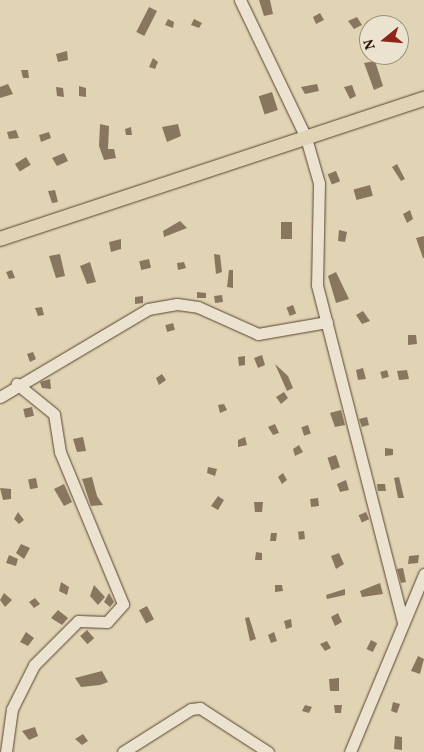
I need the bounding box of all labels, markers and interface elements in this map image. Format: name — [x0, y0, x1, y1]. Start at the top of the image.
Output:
north arrow — [359, 15, 409, 65]
text: N — [360, 37, 381, 52]

